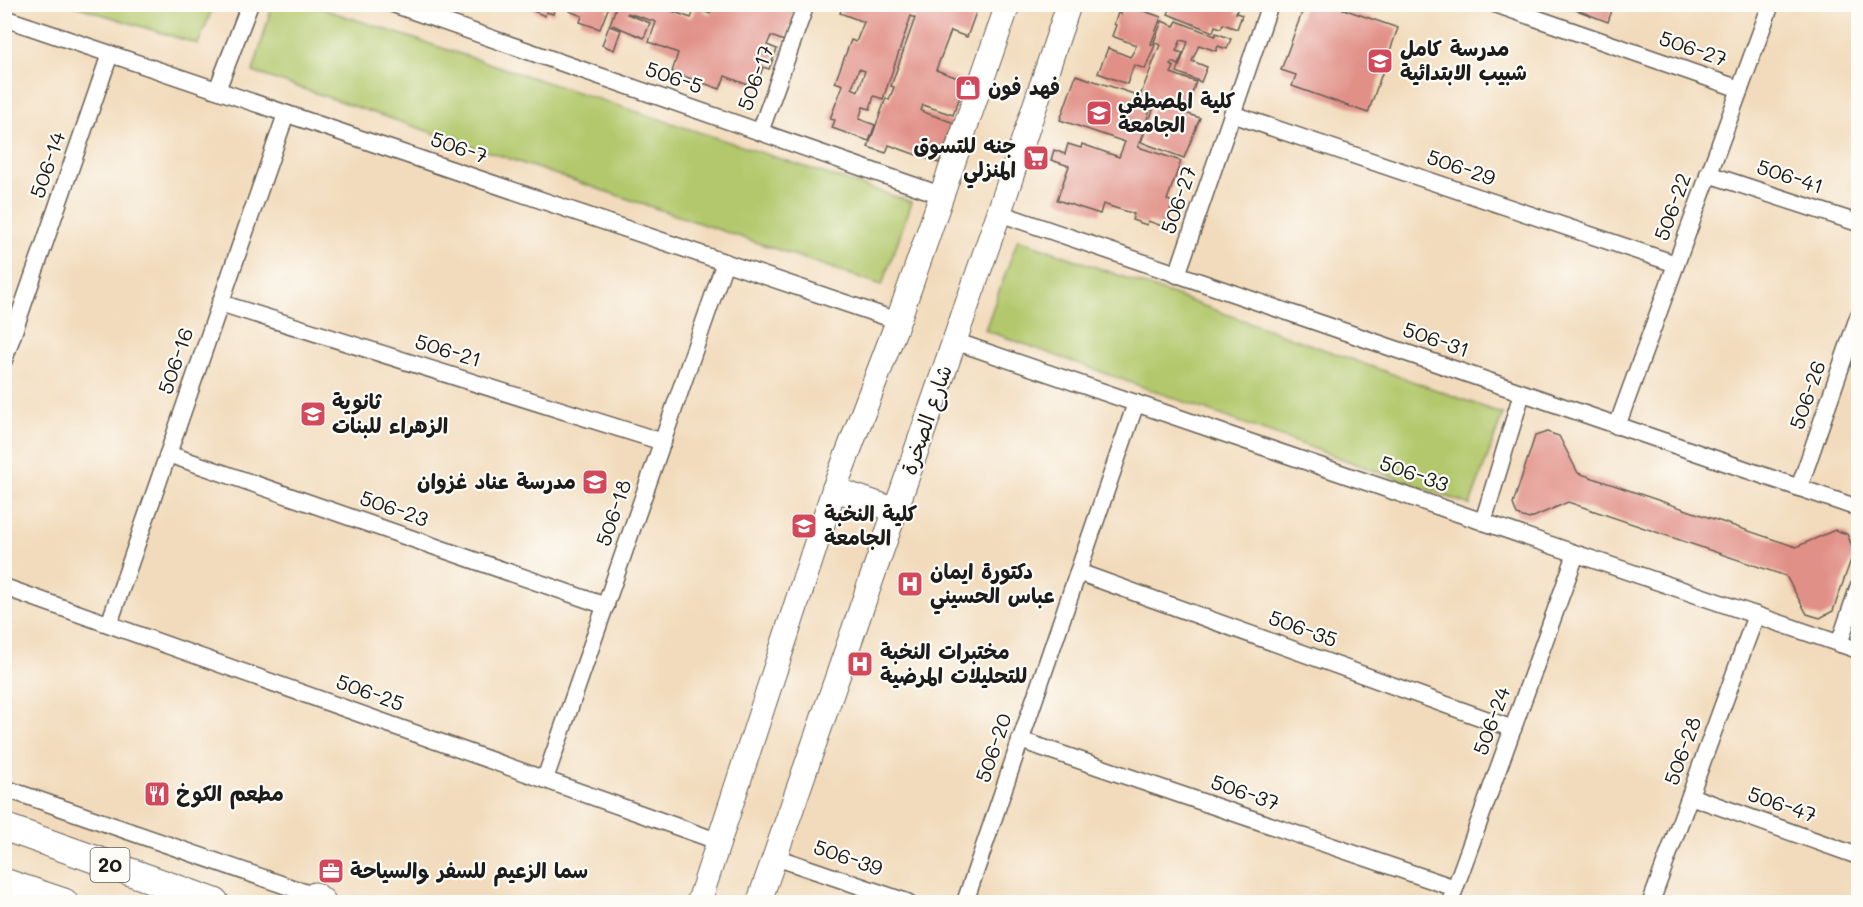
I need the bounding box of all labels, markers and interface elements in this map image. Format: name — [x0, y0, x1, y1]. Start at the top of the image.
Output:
street label: 506-27 — [1656, 23, 1731, 72]
place label: مدرسة كامل شبيب الابتدائية — [1400, 34, 1527, 86]
street label: 506-17 — [730, 41, 779, 114]
school or university icon: مدرسة كامل شبيب الابتدائية — [1365, 46, 1395, 76]
street label: 506-5 — [642, 54, 707, 99]
shop icon: فهد فون — [953, 73, 983, 103]
place label: فهد فون — [988, 73, 1060, 101]
place label: كلية المصطفى الجامعة — [1118, 86, 1236, 137]
school or university icon: كلية المصطفى الجامعة — [1084, 98, 1114, 128]
street label: 506-7 — [427, 124, 492, 169]
street label: 506-14 — [23, 127, 71, 201]
place label: جنه للتسوق المنزلي — [914, 131, 1016, 189]
street label: 506-29 — [1424, 142, 1499, 191]
supermarket icon: جنه للتسوق المنزلي — [1021, 143, 1051, 173]
street label: 506-41 — [1754, 152, 1827, 199]
street label: 506-27 — [1153, 162, 1202, 237]
street label: 506-22 — [1647, 169, 1696, 244]
street label: 506-31 — [1400, 315, 1473, 362]
street label: 506-16 — [151, 324, 199, 397]
street label: 506-21 — [412, 327, 485, 372]
street label: 506-26 — [1782, 356, 1831, 433]
street label: شارع الصخرة — [894, 361, 960, 479]
place label: ثانوية الزهراء للبنات — [332, 387, 448, 439]
school or university icon: ثانوية الزهراء للبنات — [298, 399, 328, 429]
street label: 506-33 — [1376, 448, 1453, 497]
place label: مدرسة عناد غزوان — [417, 467, 576, 494]
school or university icon: مدرسة عناد غزوان — [580, 467, 610, 497]
street label: 506-18 — [589, 476, 637, 549]
street label: 506-23 — [357, 483, 432, 532]
place label: كلية النخبة الجامعة — [824, 499, 918, 550]
school or university icon: كلية النخبة الجامعة — [789, 511, 819, 541]
place label: دكتورة ايمان عباس الحسيني — [930, 557, 1055, 615]
hospital icon: دكتورة ايمان عباس الحسيني — [895, 569, 925, 599]
street label: 506-35 — [1265, 603, 1342, 652]
place label: مختبرات النخبة للتحليلات المرضية — [880, 637, 1027, 689]
hospital icon: مختبرات النخبة للتحليلات المرضية — [845, 649, 875, 679]
street label: 506-25 — [333, 667, 408, 716]
street label: 506-24 — [1466, 682, 1516, 758]
street label: 506-20 — [968, 709, 1017, 786]
street label: 506-28 — [1657, 712, 1706, 789]
street label: 506-37 — [1208, 767, 1283, 816]
restaurant icon: مطعم الكوخ — [142, 779, 172, 809]
place label: مطعم الكوخ — [176, 779, 284, 810]
street label: 506-47 — [1745, 779, 1820, 828]
street label: 506-39 — [810, 832, 887, 881]
road number: 20 — [90, 848, 130, 882]
office icon: سما الزعيم للسفر والسياحة — [316, 856, 346, 886]
place label: سما الزعيم للسفر والسياحة — [350, 856, 588, 887]

